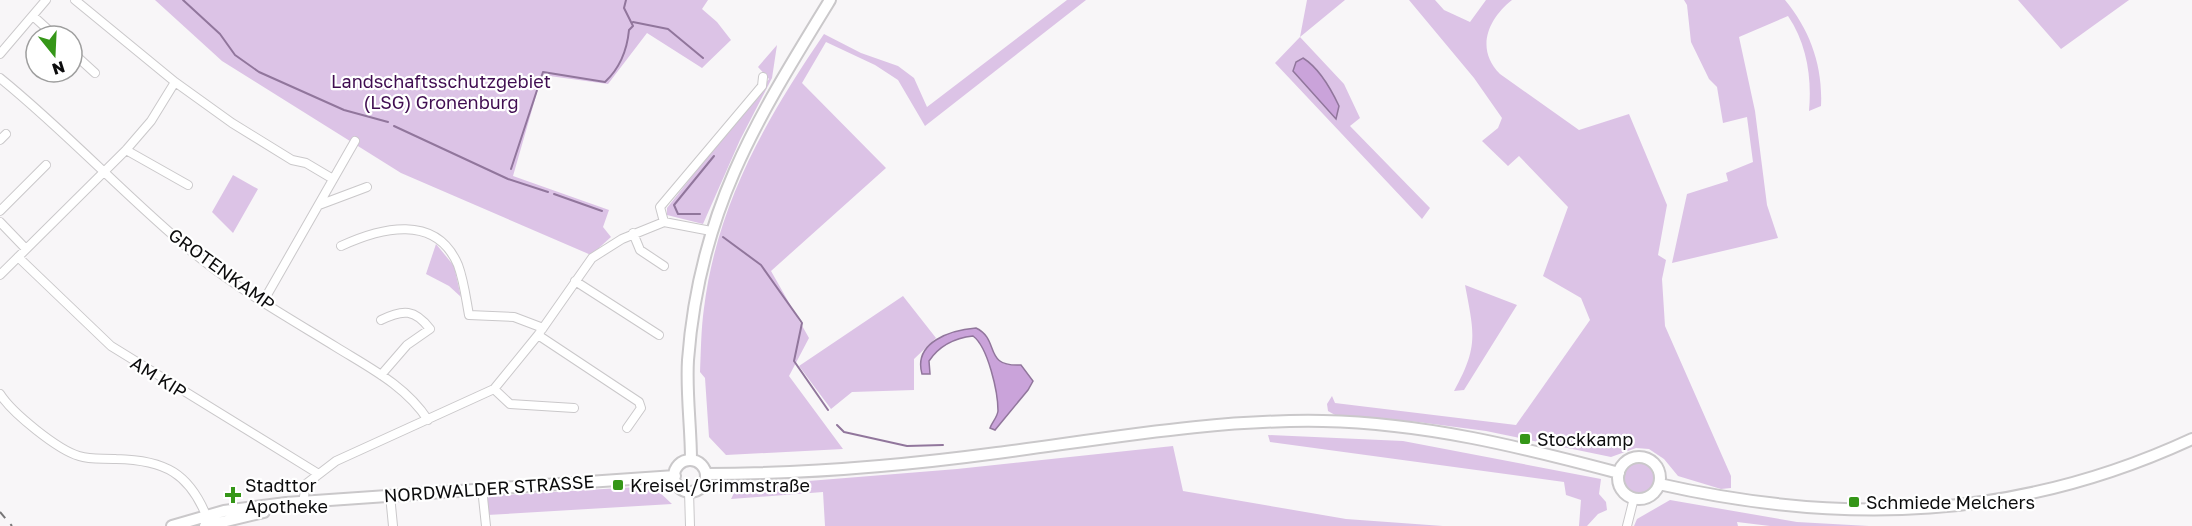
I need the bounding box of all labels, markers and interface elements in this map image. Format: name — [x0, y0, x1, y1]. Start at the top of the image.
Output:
north arrow — [24, 24, 84, 84]
text: N — [50, 57, 68, 80]
park label: Landschaftsschutzgebiet (LSG) Gronenburg — [331, 70, 551, 113]
street label: GROTENKAMP — [165, 223, 279, 315]
street label: AM KIP — [127, 351, 191, 403]
place label: Stockkamp — [1537, 428, 1633, 450]
marker: Stockkamp — [1518, 432, 1532, 446]
street label: NORDWALDER STRASSE — [383, 470, 595, 506]
place label: Stadttor Apotheke — [245, 474, 328, 517]
place label: Kreisel/Grimmstraße — [630, 474, 810, 496]
marker: Kreisel/Grimmstraße — [611, 478, 625, 492]
marker: Stadttor Apotheke — [226, 488, 240, 502]
place label: Schmiede Melchers — [1866, 491, 2035, 513]
marker: Schmiede Melchers — [1847, 495, 1861, 509]

